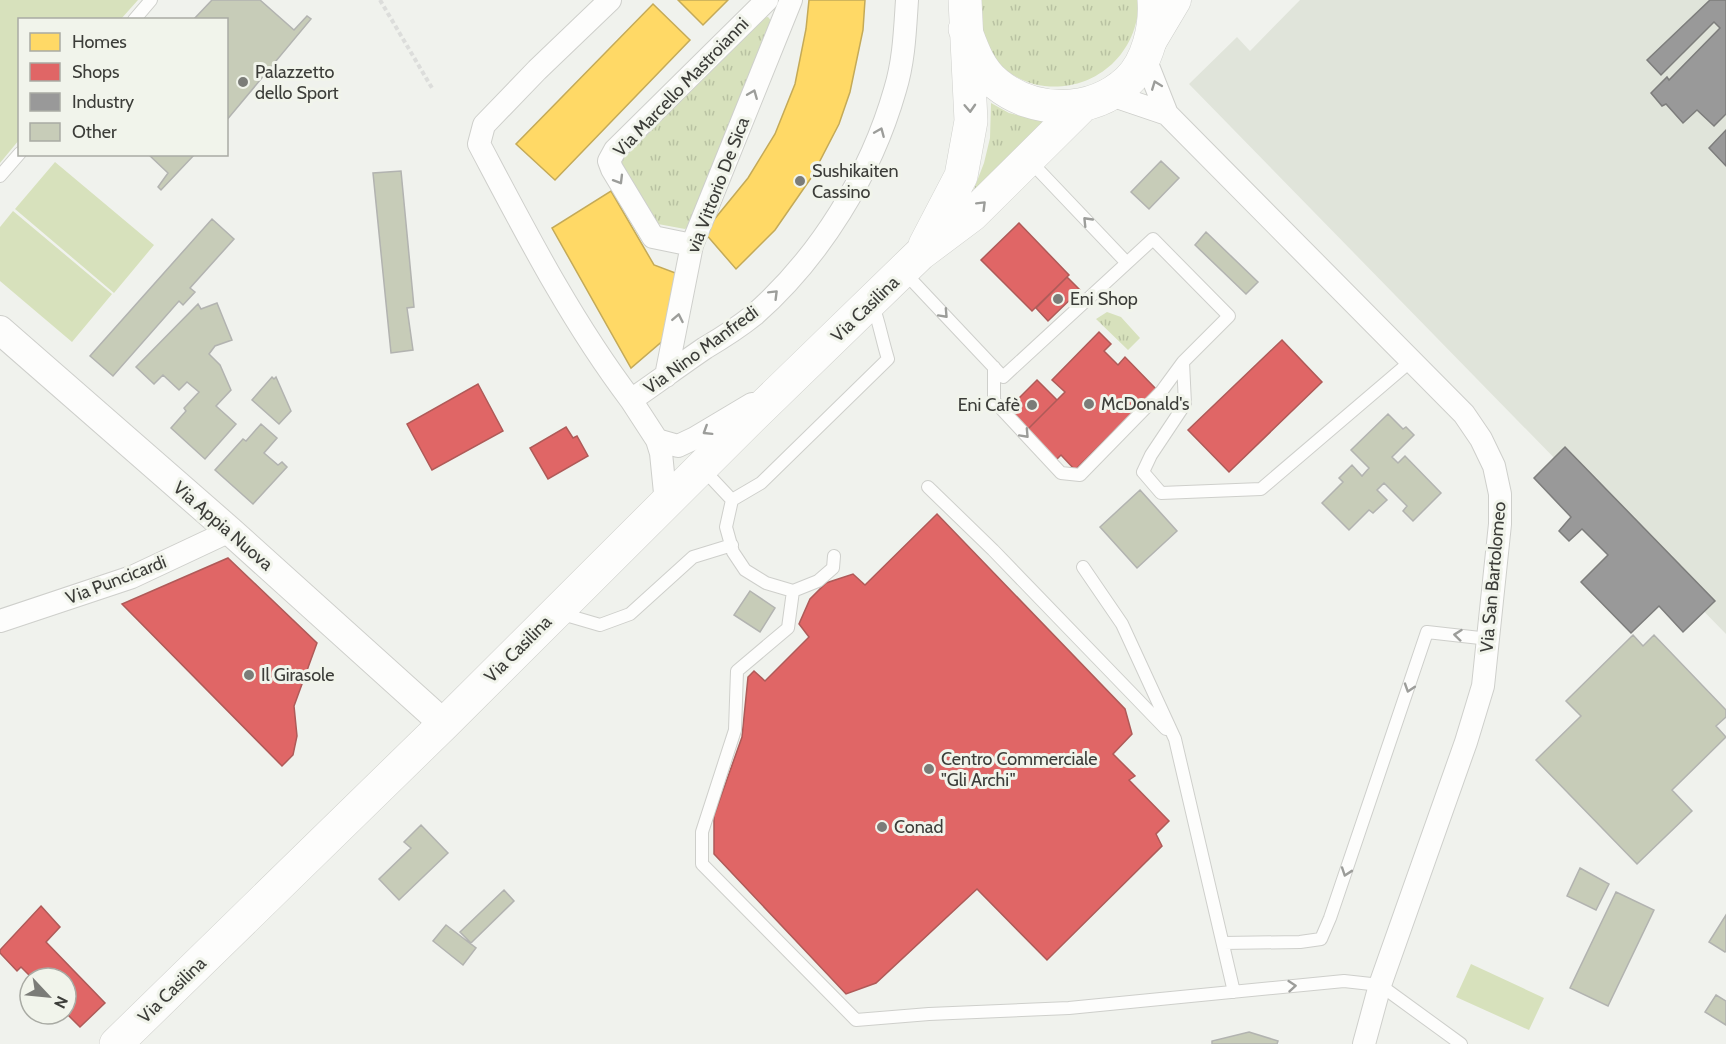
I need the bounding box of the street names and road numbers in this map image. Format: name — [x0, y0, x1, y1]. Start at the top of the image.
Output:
street label: Via Marcello Mastroianni — [609, 13, 753, 161]
street label: via Vittorio De Sica — [682, 114, 754, 256]
street label: Via Casilina — [826, 271, 904, 347]
street label: Via Nino Manfredi — [639, 301, 763, 399]
street label: Via Appia Nuova — [169, 477, 278, 576]
street label: Via San Bartolomeo — [1475, 501, 1511, 653]
street label: Via Puncicardi — [63, 551, 169, 609]
street label: Via Casilina — [480, 611, 556, 687]
street label: Via Casilina — [133, 952, 211, 1028]

